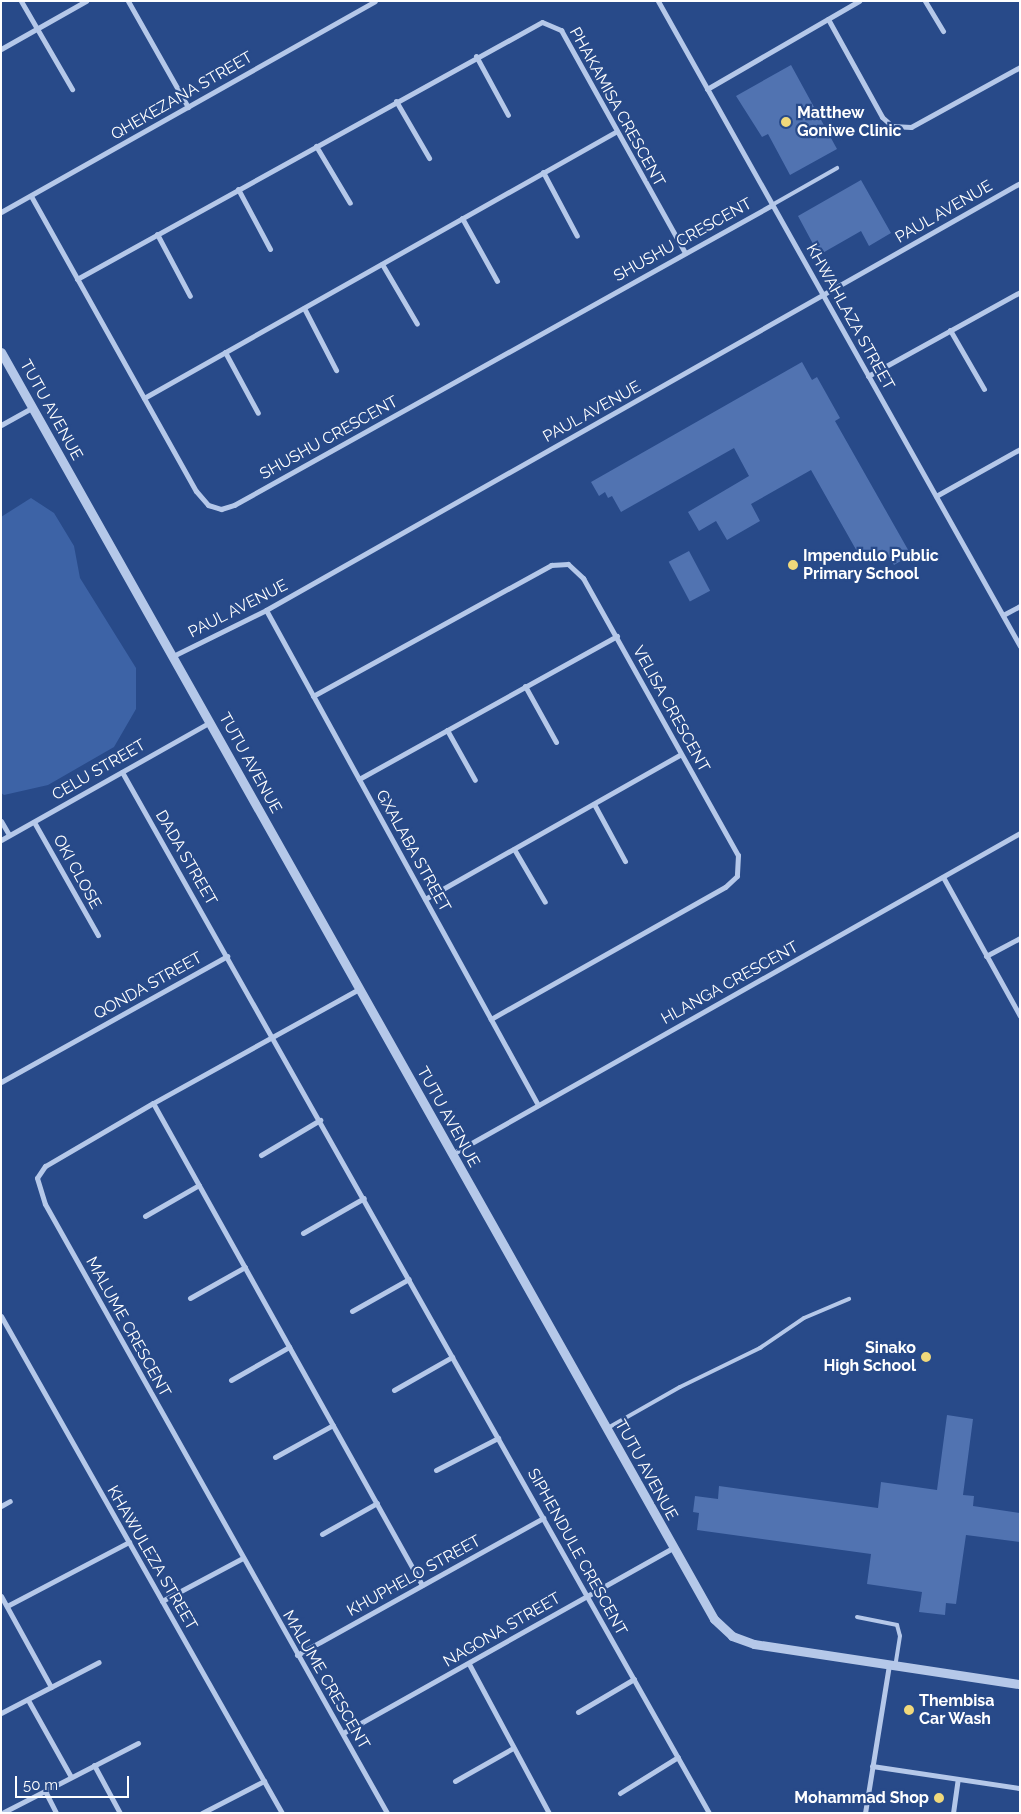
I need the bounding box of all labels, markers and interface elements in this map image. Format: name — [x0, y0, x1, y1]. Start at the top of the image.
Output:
street label: PHAKAMISA CRESCENT — [565, 24, 669, 190]
street label: QHEKEZANA STREET — [108, 47, 256, 145]
place label: Matthew Goniwe Clinic — [797, 103, 901, 141]
marker: Matthew Goniwe Clinic — [779, 115, 793, 129]
street label: PAUL AVENUE — [892, 176, 996, 248]
street label: SHUSHU CRESCENT — [611, 194, 755, 286]
street label: KHWAHLAZA STREET — [802, 240, 898, 394]
street label: TUTU AVENUE — [15, 356, 87, 464]
street label: PAUL AVENUE — [539, 377, 645, 447]
street label: SHUSHU CRESCENT — [257, 392, 401, 484]
place label: Impendulo Public Primary School — [803, 546, 939, 584]
marker: Impendulo Public Primary School — [787, 559, 799, 571]
street label: PAUL AVENUE — [185, 576, 291, 642]
street label: VELISA CRESCENT — [628, 642, 714, 776]
street label: TUTU AVENUE — [214, 709, 286, 817]
street label: CELU STREET — [49, 735, 149, 805]
street label: GXALABA STREET — [371, 786, 455, 916]
street label: DADA STREET — [151, 807, 221, 909]
street label: OKI CLOSE — [49, 832, 105, 912]
street label: HLANGA CRESCENT — [658, 937, 802, 1029]
street label: QONDA STREET — [90, 948, 206, 1024]
street label: TUTU AVENUE — [412, 1063, 484, 1171]
street label: MALUME CRESCENT — [81, 1254, 175, 1400]
place label: Sinako High School — [823, 1338, 916, 1376]
marker: Sinako High School — [920, 1351, 932, 1363]
street label: TUTU AVENUE — [610, 1416, 682, 1524]
street label: SIPHENDULE CRESCENT — [523, 1465, 631, 1639]
street label: KHAWULEZA STREET — [103, 1482, 201, 1634]
street label: KHUPHELO STREET — [344, 1531, 484, 1621]
street label: NAGONA STREET — [440, 1589, 564, 1671]
street label: MALUME CRESCENT — [278, 1607, 374, 1753]
place label: Thembisa Car Wash — [919, 1691, 994, 1729]
marker: Thembisa Car Wash — [903, 1704, 915, 1716]
scale bar — [18, 1766, 131, 1798]
text: 50 m — [23, 1776, 58, 1794]
place label: Mohammad Shop — [794, 1788, 929, 1808]
marker: Mohammad Shop — [933, 1792, 945, 1804]

